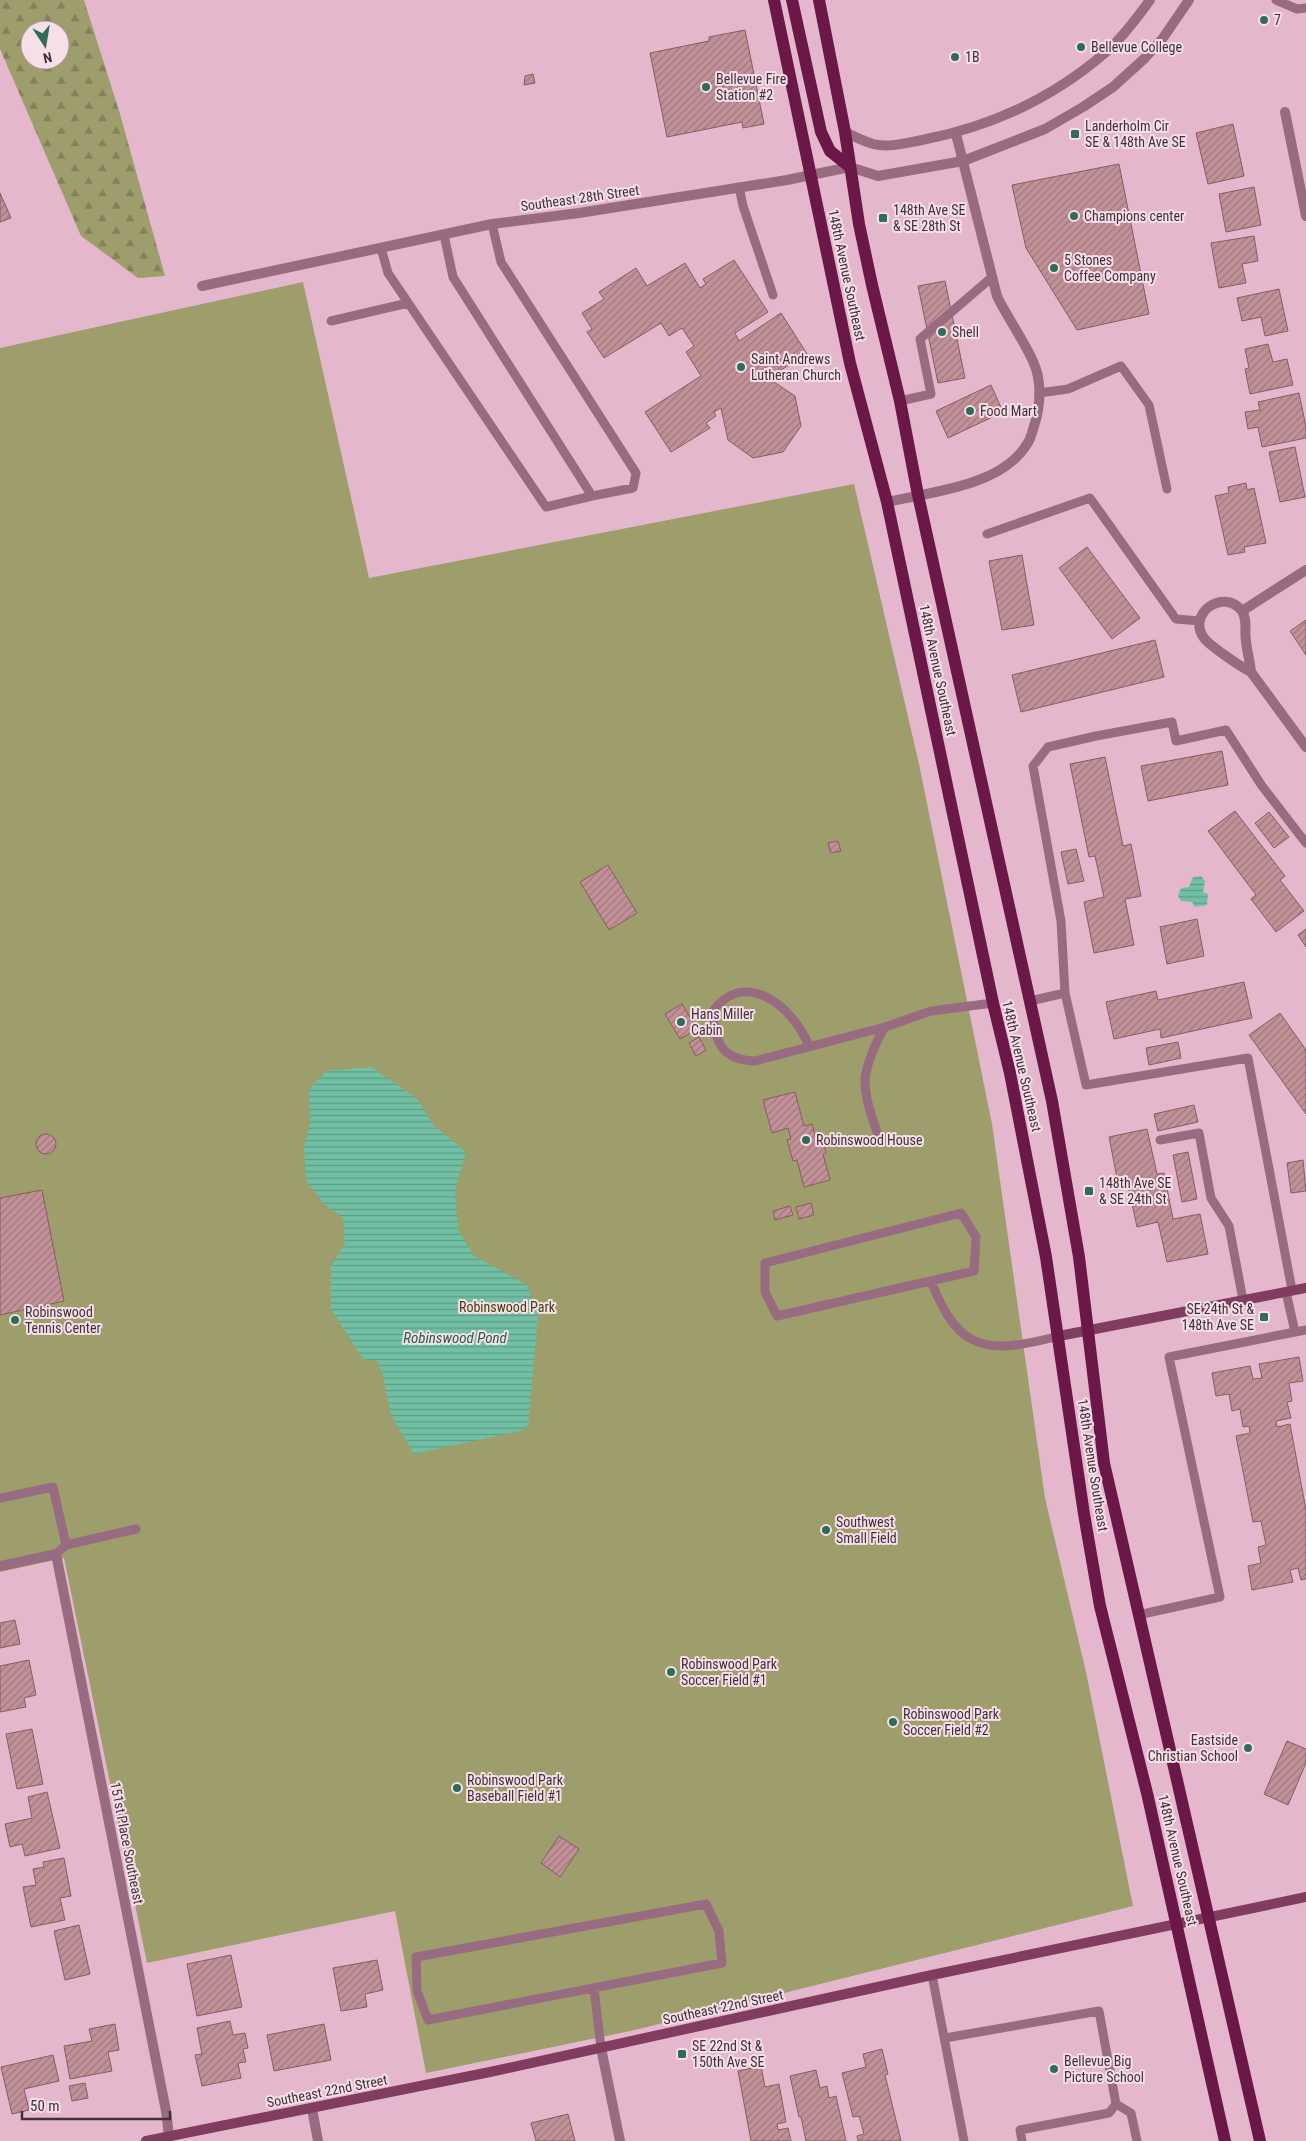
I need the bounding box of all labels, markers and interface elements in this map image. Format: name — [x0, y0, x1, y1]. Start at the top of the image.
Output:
place label: 7 — [1274, 12, 1281, 28]
marker: 7 — [1258, 14, 1270, 26]
north arrow — [20, 20, 70, 70]
place label: Bellevue College — [1091, 39, 1182, 55]
marker: Bellevue College — [1075, 41, 1087, 53]
text: N — [42, 49, 54, 66]
place label: 1B — [965, 49, 980, 65]
marker: 1B — [949, 51, 961, 63]
place label: Bellevue Fire Station #2 — [716, 71, 787, 103]
marker: Bellevue Fire Station #2 — [700, 81, 712, 93]
place label: Landerholm Cir SE & 148th Ave SE — [1085, 118, 1186, 150]
marker: Landerholm Cir SE & 148th Ave SE — [1069, 128, 1081, 140]
street label: Southeast 28th Street — [520, 182, 640, 214]
place label: 148th Ave SE & SE 28th St — [893, 202, 966, 234]
street label: 148th Avenue Southeast — [825, 208, 869, 342]
place label: Champions center — [1084, 208, 1184, 224]
marker: Champions center — [1068, 210, 1080, 222]
marker: 148th Ave SE & SE 28th St — [877, 212, 889, 224]
place label: 5 Stones Coffee Company — [1064, 252, 1156, 284]
marker: 5 Stones Coffee Company — [1048, 262, 1060, 274]
place label: Shell — [952, 324, 979, 340]
marker: Shell — [936, 326, 948, 338]
place label: Saint Andrews Lutheran Church — [751, 351, 841, 383]
marker: Saint Andrews Lutheran Church — [735, 361, 747, 373]
place label: Food Mart — [980, 403, 1037, 419]
marker: Food Mart — [964, 405, 976, 417]
street label: 148th Avenue Southeast — [916, 603, 960, 737]
street label: 148th Avenue Southeast — [999, 999, 1045, 1133]
place label: Hans Miller Cabin — [691, 1006, 754, 1038]
marker: Hans Miller Cabin — [675, 1016, 687, 1028]
place label: Robinswood House — [816, 1132, 923, 1148]
marker: Robinswood House — [800, 1134, 812, 1146]
place label: 148th Ave SE & SE 24th St — [1099, 1175, 1172, 1207]
marker: 148th Ave SE & SE 24th St — [1083, 1185, 1095, 1197]
park label: Robinswood Park — [459, 1299, 556, 1315]
place label: SE 24th St & 148th Ave SE — [1182, 1301, 1254, 1333]
place label: Robinswood Tennis Center — [25, 1304, 101, 1336]
marker: SE 24th St & 148th Ave SE — [1258, 1311, 1270, 1323]
marker: Robinswood Tennis Center — [9, 1314, 21, 1326]
water label: Robinswood Pond — [403, 1329, 507, 1347]
street label: 148th Avenue Southeast — [1075, 1398, 1111, 1532]
place label: Southwest Small Field — [836, 1514, 897, 1546]
marker: Southwest Small Field — [820, 1524, 832, 1536]
place label: Robinswood Park Soccer Field #1 — [681, 1656, 778, 1688]
marker: Robinswood Park Soccer Field #1 — [665, 1666, 677, 1678]
place label: Robinswood Park Soccer Field #2 — [903, 1706, 1000, 1738]
marker: Robinswood Park Soccer Field #2 — [887, 1716, 899, 1728]
place label: Eastside Christian School — [1148, 1732, 1238, 1764]
marker: Eastside Christian School — [1242, 1742, 1254, 1754]
place label: Robinswood Park Baseball Field #1 — [467, 1772, 564, 1804]
street label: 151st Place Southeast — [107, 1781, 147, 1905]
marker: Robinswood Park Baseball Field #1 — [451, 1782, 463, 1794]
street label: 148th Avenue Southeast — [1155, 1793, 1201, 1927]
street label: Southeast 22nd Street — [661, 1986, 785, 2028]
place label: SE 22nd St & 150th Ave SE — [692, 2038, 765, 2070]
marker: SE 22nd St & 150th Ave SE — [676, 2048, 688, 2060]
place label: Bellevue Big Picture School — [1064, 2053, 1144, 2085]
marker: Bellevue Big Picture School — [1048, 2063, 1060, 2075]
street label: Southeast 22nd Street — [265, 2071, 389, 2111]
scale bar — [22, 2088, 170, 2120]
text: 50 m — [30, 2097, 60, 2115]

